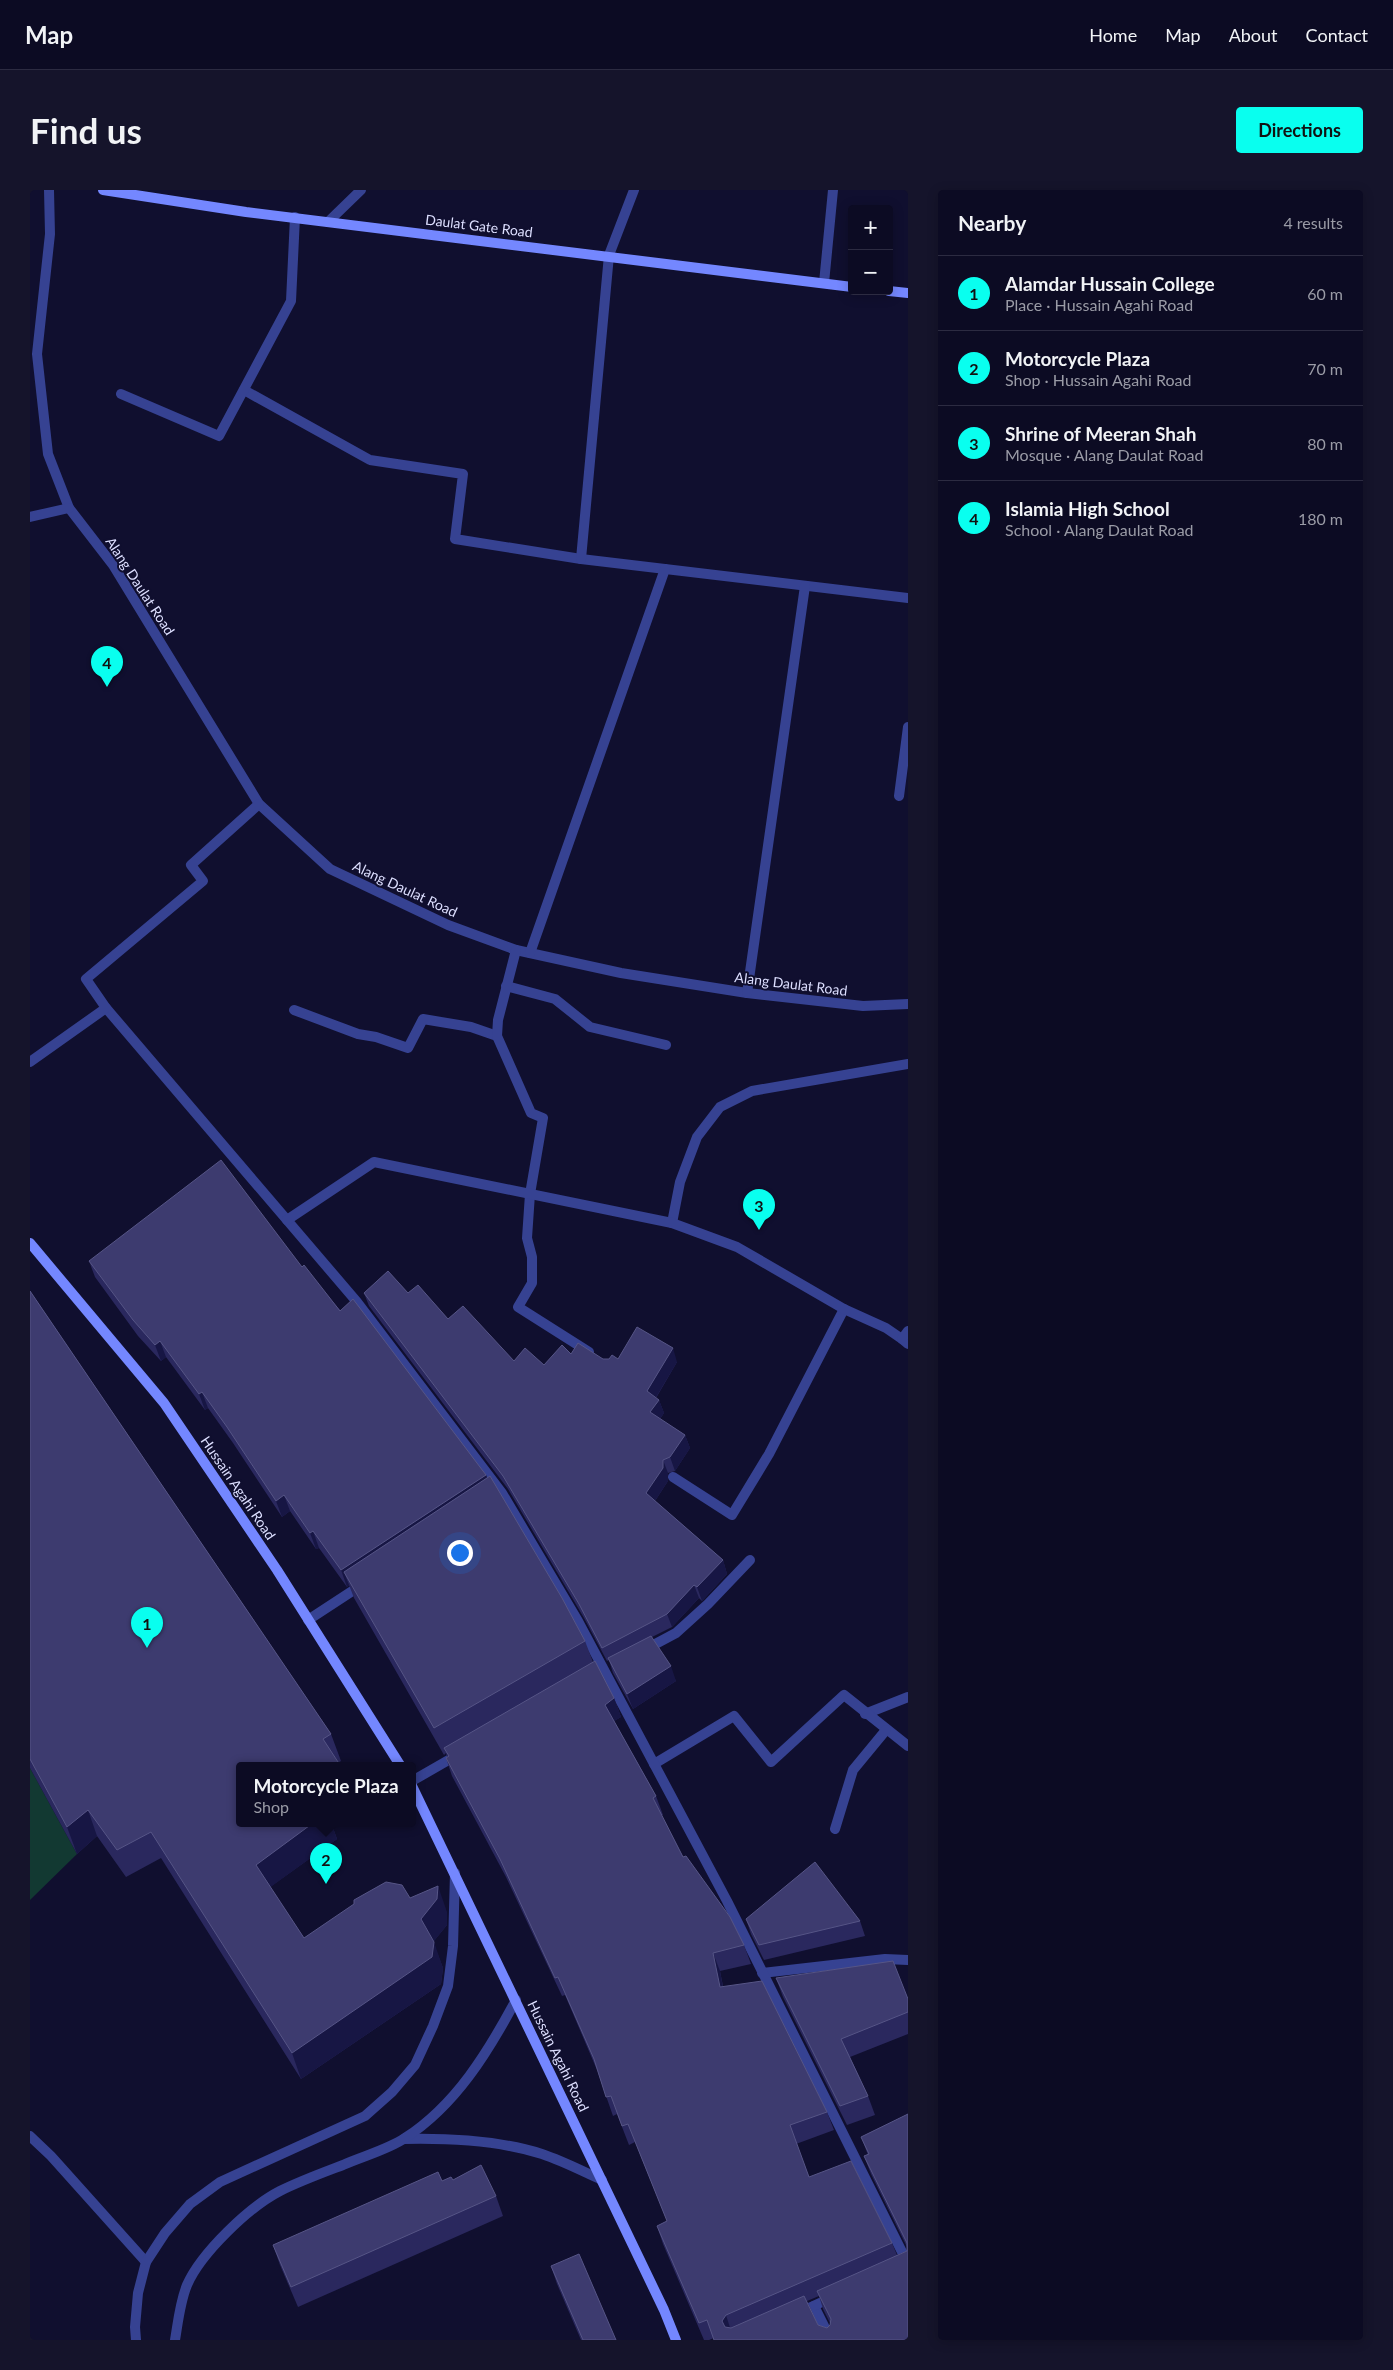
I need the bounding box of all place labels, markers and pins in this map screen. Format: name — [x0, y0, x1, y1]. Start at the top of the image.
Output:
pin: 4 — [91, 646, 123, 687]
pin: 3 — [743, 1189, 775, 1230]
pin: 1 — [131, 1607, 163, 1648]
pin: 2 — [310, 1843, 342, 1884]

